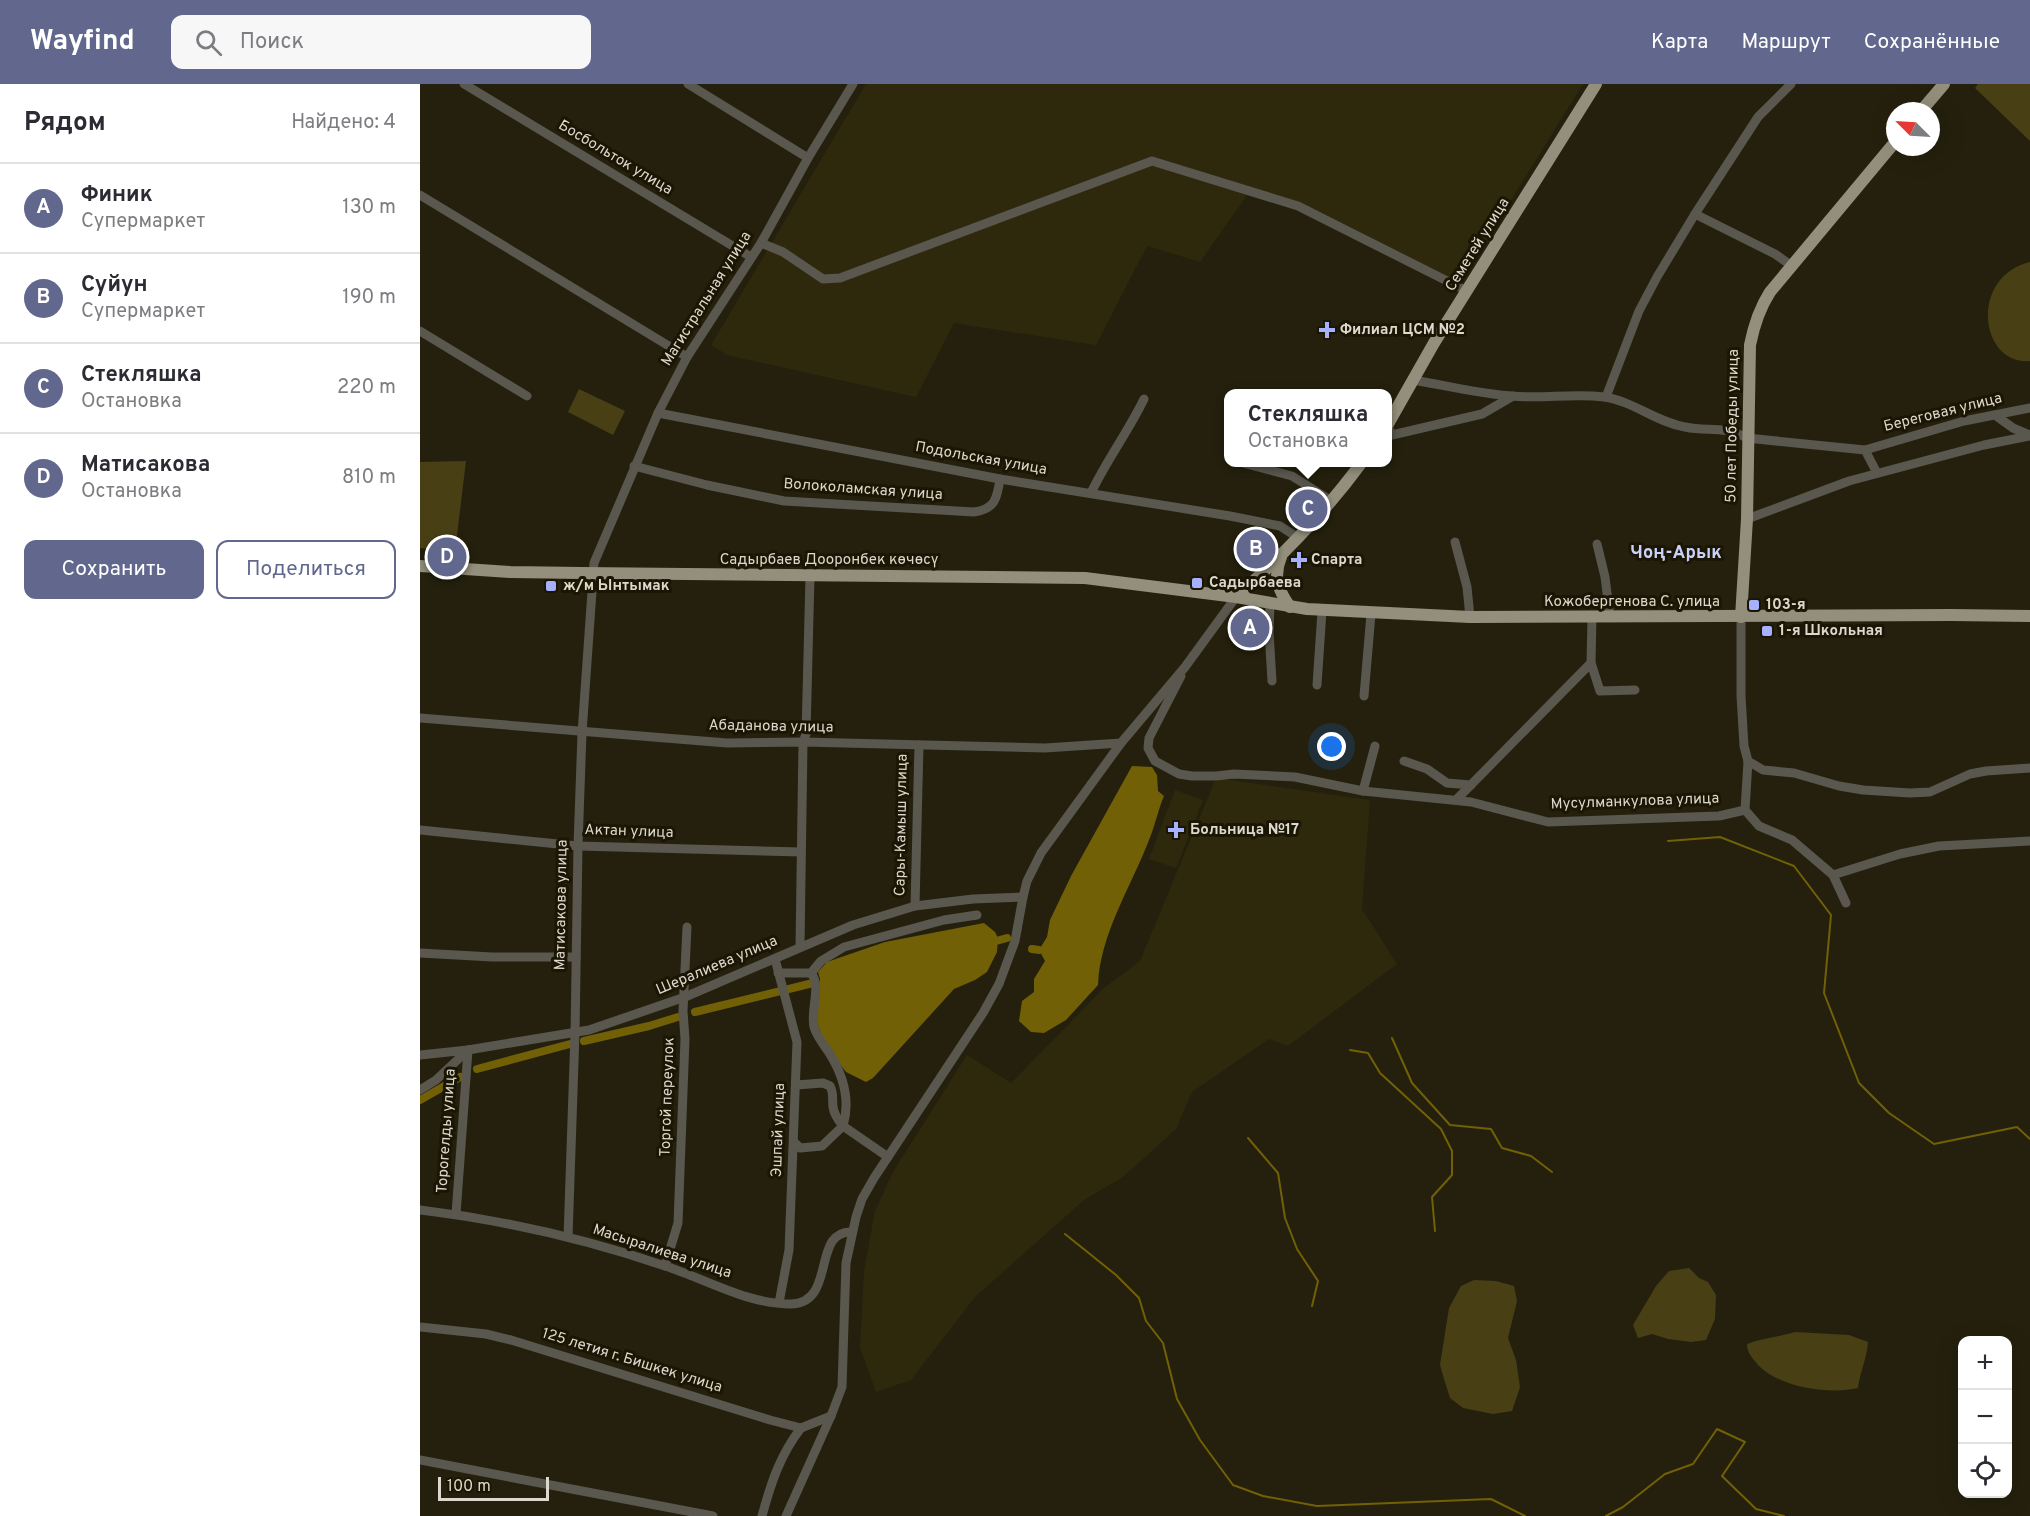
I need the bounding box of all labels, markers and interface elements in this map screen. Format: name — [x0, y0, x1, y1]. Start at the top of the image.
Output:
search box — [171, 15, 591, 69]
text: Wayfind — [30, 24, 135, 60]
icon: search — [192, 26, 225, 59]
text: Поиск — [240, 29, 304, 56]
text: Карта — [1651, 29, 1708, 56]
text: Маршрут — [1741, 29, 1831, 56]
text: Сохранённые — [1864, 29, 2000, 56]
north arrow — [1886, 102, 1940, 156]
text: Рядом — [24, 107, 106, 140]
text: Найдено: 4 — [291, 110, 396, 136]
street label: Босбольток улица — [554, 116, 676, 200]
text: Финик — [81, 182, 153, 209]
text: A — [36, 195, 51, 221]
text: 130 m — [342, 195, 396, 221]
street label: Семетей улица — [1442, 195, 1514, 295]
text: Супермаркет — [81, 209, 205, 235]
street label: Магистральная улица — [658, 228, 756, 370]
text: Суйун — [81, 272, 148, 299]
text: B — [37, 285, 50, 311]
text: 190 m — [342, 285, 396, 311]
text: Супермаркет — [81, 299, 205, 325]
marker: Филиал ЦСМ №2 — [1318, 321, 1336, 339]
place label: Филиал ЦСМ №2 — [1340, 321, 1465, 340]
street label: 50 лет Победы улица — [1722, 349, 1744, 503]
text: Стекляшка — [81, 362, 202, 389]
text: C — [37, 375, 50, 401]
text: 220 m — [337, 375, 396, 401]
text: Остановка — [81, 389, 182, 415]
popup — [1224, 389, 1392, 467]
street label: Береговая улица — [1882, 389, 2004, 437]
text: Стекляшка — [1248, 402, 1368, 429]
text: Остановка — [1248, 429, 1348, 455]
street label: Подольская улица — [914, 438, 1048, 480]
text: Матисакова — [81, 452, 210, 479]
text: D — [36, 465, 51, 491]
text: 810 m — [342, 465, 396, 491]
street label: Волоколамская улица — [783, 475, 943, 505]
text: Остановка — [81, 479, 182, 505]
pin: C — [1288, 486, 1328, 532]
pin: B — [1236, 526, 1276, 572]
pin: D — [428, 534, 466, 580]
button: Сохранить — [24, 540, 204, 599]
button: Поделиться — [216, 540, 396, 599]
district label: Чоң-Арык — [1630, 542, 1722, 565]
street label: Садырбаев Дооронбек көчөсү — [720, 551, 939, 570]
place label: Спарта — [1311, 551, 1362, 570]
marker: Спарта — [1292, 553, 1306, 567]
place label: Садырбаева — [1209, 574, 1301, 593]
marker: Садырбаева — [1190, 576, 1204, 590]
place label: ж/м Ынтымак — [563, 577, 670, 596]
marker: ж/м Ынтымак — [544, 579, 558, 593]
street label: Кожобергенова С. улица — [1544, 593, 1720, 612]
place label: 103-я — [1766, 596, 1806, 615]
marker: 103-я — [1747, 598, 1761, 612]
pin: A — [1230, 606, 1270, 650]
place label: 1-я Школьная — [1779, 622, 1883, 641]
marker: 1-я Школьная — [1760, 624, 1774, 638]
street label: Абаданова улица — [708, 716, 834, 738]
your location — [1317, 732, 1346, 761]
street label: Сары-Камыш улица — [891, 754, 913, 896]
street label: Мусулманкулова улица — [1550, 790, 1720, 814]
street label: Актан улица — [584, 821, 674, 843]
marker: Больница №17 — [1167, 821, 1185, 839]
place label: Больница №17 — [1190, 821, 1299, 840]
street label: Матисакова улица — [551, 839, 573, 971]
street label: Шералиева улица — [653, 932, 781, 1000]
street label: Торгой переулок — [656, 1037, 680, 1157]
street label: Торогелды улица — [433, 1068, 461, 1194]
street label: Эшпай улица — [768, 1083, 790, 1177]
street label: Масыралиева улица — [590, 1221, 734, 1283]
street label: 125 летия г. Бишкек улица — [540, 1324, 724, 1398]
map controls — [1958, 1336, 2012, 1498]
button: + — [1958, 1336, 2012, 1390]
button: − — [1958, 1390, 2012, 1444]
button: locate — [1958, 1444, 2012, 1498]
scale bar — [438, 1474, 549, 1502]
text: 100 m — [447, 1477, 491, 1497]

